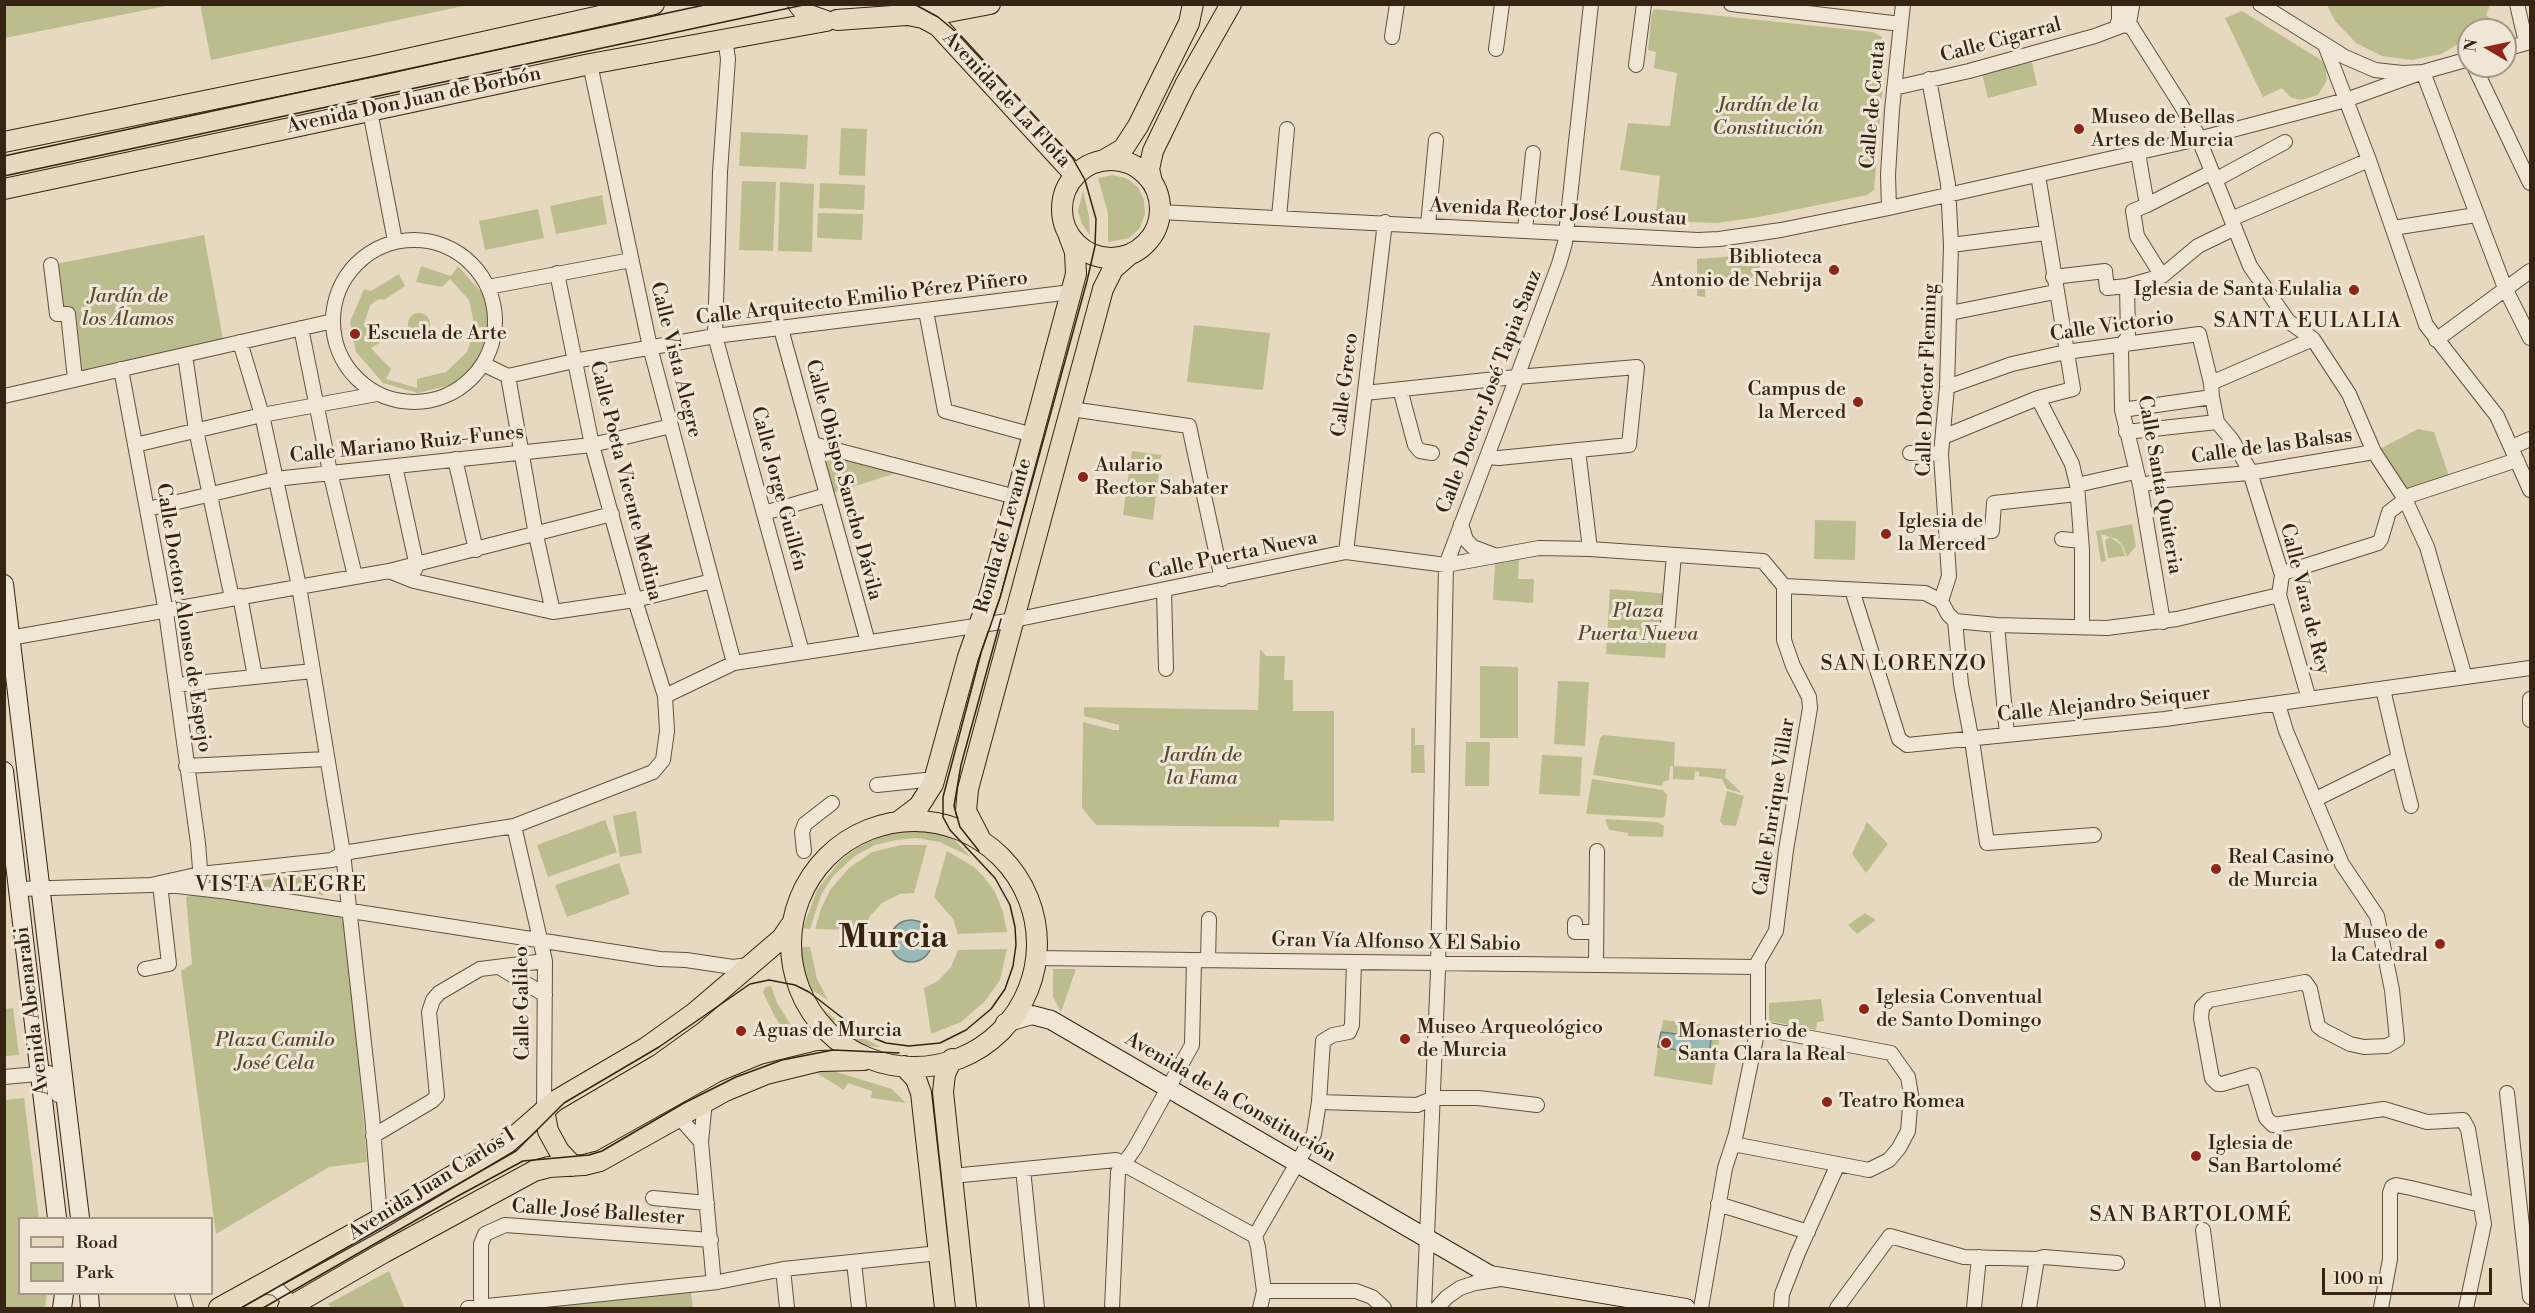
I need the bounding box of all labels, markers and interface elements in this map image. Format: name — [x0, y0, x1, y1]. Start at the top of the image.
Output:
street label: Calle Cigarral — [1938, 13, 2064, 69]
north arrow — [2457, 18, 2517, 78]
street label: Avenida de La Flota — [937, 27, 1075, 173]
text: N — [2460, 38, 2482, 53]
street label: Calle de Ceuta — [1856, 40, 1892, 170]
street label: Avenida Don Juan de Borbón — [285, 62, 543, 140]
park label: Jardín de la Constitución — [1712, 94, 1824, 141]
place label: Museo de Bellas Artes de Murcia — [2091, 106, 2235, 153]
marker: Museo de Bellas Artes de Murcia — [2072, 122, 2086, 136]
street label: Avenida Rector José Loustau — [1429, 194, 1687, 232]
place label: Biblioteca Antonio de Nebrija — [1651, 246, 1822, 293]
marker: Biblioteca Antonio de Nebrija — [1827, 263, 1841, 277]
street label: Calle Arquitecto Emilio Pérez Piñero — [695, 267, 1029, 331]
street label: Calle Doctor José Tapia Sanz — [1432, 267, 1548, 517]
place label: Iglesia de Santa Eulalia — [2134, 278, 2342, 302]
street label: Calle Vista Alegre — [644, 280, 706, 440]
street label: Calle Doctor Fleming — [1913, 283, 1943, 477]
marker: Iglesia de Santa Eulalia — [2347, 283, 2361, 297]
park label: Jardín de los Álamos — [82, 285, 174, 332]
street label: Calle Victorio — [2049, 306, 2175, 348]
district label: SANTA EULALIA — [2213, 309, 2403, 335]
place label: Escuela de Arte — [367, 322, 507, 346]
marker: Escuela de Arte — [348, 327, 362, 341]
street label: Calle Greco — [1328, 332, 1364, 438]
street label: Calle Obispo Sancho Dávila — [799, 357, 887, 603]
street label: Calle Poeta Vicente Medina — [584, 359, 666, 603]
place label: Campus de la Merced — [1747, 378, 1846, 425]
street label: Calle Santa Quiteria — [2131, 394, 2187, 576]
marker: Campus de la Merced — [1851, 395, 1865, 409]
street label: Calle Jorge Guillén — [745, 404, 811, 574]
street label: Calle Mariano Ruiz-Funes — [289, 421, 525, 469]
street label: Calle de las Balsas — [2190, 424, 2354, 470]
place label: Aulario Rector Sabater — [1095, 454, 1228, 501]
street label: Ronda de Levante — [970, 456, 1038, 616]
marker: Aulario Rector Sabater — [1076, 470, 1090, 484]
street label: Calle Doctor Alonso de Espejo — [150, 482, 216, 754]
place label: Iglesia de la Merced — [1898, 510, 1986, 557]
street label: Calle Vara de Rey — [2274, 521, 2334, 677]
street label: Calle Puerta Nueva — [1146, 526, 1320, 586]
marker: Iglesia de la Merced — [1879, 527, 1893, 541]
park label: Plaza Puerta Nueva — [1578, 600, 1698, 647]
district label: SAN LORENZO — [1821, 652, 1987, 678]
street label: Calle Alejandro Seiquer — [1996, 682, 2212, 728]
street label: Calle Enrique Villar — [1749, 716, 1801, 898]
park label: Jardín de la Fama — [1162, 744, 1242, 791]
place label: Real Casino de Murcia — [2228, 846, 2334, 893]
marker: Real Casino de Murcia — [2209, 862, 2223, 876]
district label: VISTA ALEGRE — [194, 873, 368, 899]
district label: Murcia — [838, 920, 948, 958]
place label: Museo de la Catedral — [2331, 921, 2428, 968]
street label: Avenida Abenarabi — [11, 925, 55, 1097]
street label: Gran Vía Alfonso X El Sabio — [1271, 929, 1521, 957]
marker: Museo de la Catedral — [2433, 937, 2447, 951]
street label: Calle Galileo — [510, 946, 536, 1060]
place label: Iglesia Conventual de Santo Domingo — [1876, 986, 2042, 1033]
marker: Iglesia Conventual de Santo Domingo — [1857, 1002, 1871, 1016]
place label: Museo Arqueológico de Murcia — [1417, 1016, 1603, 1063]
place label: Aguas de Murcia — [753, 1019, 902, 1043]
place label: Monasterio de Santa Clara la Real — [1678, 1020, 1846, 1067]
marker: Aguas de Murcia — [734, 1024, 748, 1038]
street label: Avenida de la Constitución — [1120, 1028, 1340, 1168]
park label: Plaza Camilo José Cela — [215, 1029, 335, 1076]
marker: Museo Arqueológico de Murcia — [1398, 1032, 1412, 1046]
marker: Monasterio de Santa Clara la Real — [1659, 1036, 1673, 1050]
place label: Teatro Romea — [1839, 1090, 1965, 1114]
marker: Teatro Romea — [1820, 1095, 1834, 1109]
street label: Avenida Juan Carlos I — [344, 1124, 520, 1246]
place label: Iglesia de San Bartolomé — [2208, 1132, 2342, 1179]
marker: Iglesia de San Bartolomé — [2189, 1149, 2203, 1163]
street label: Calle José Ballester — [511, 1195, 685, 1231]
district label: SAN BARTOLOMÉ — [2089, 1203, 2293, 1229]
legend — [18, 1217, 213, 1295]
text: Road — [76, 1231, 118, 1254]
scale bar — [2325, 1256, 2494, 1294]
text: Park — [76, 1261, 113, 1284]
text: 100 m — [2333, 1267, 2384, 1290]

